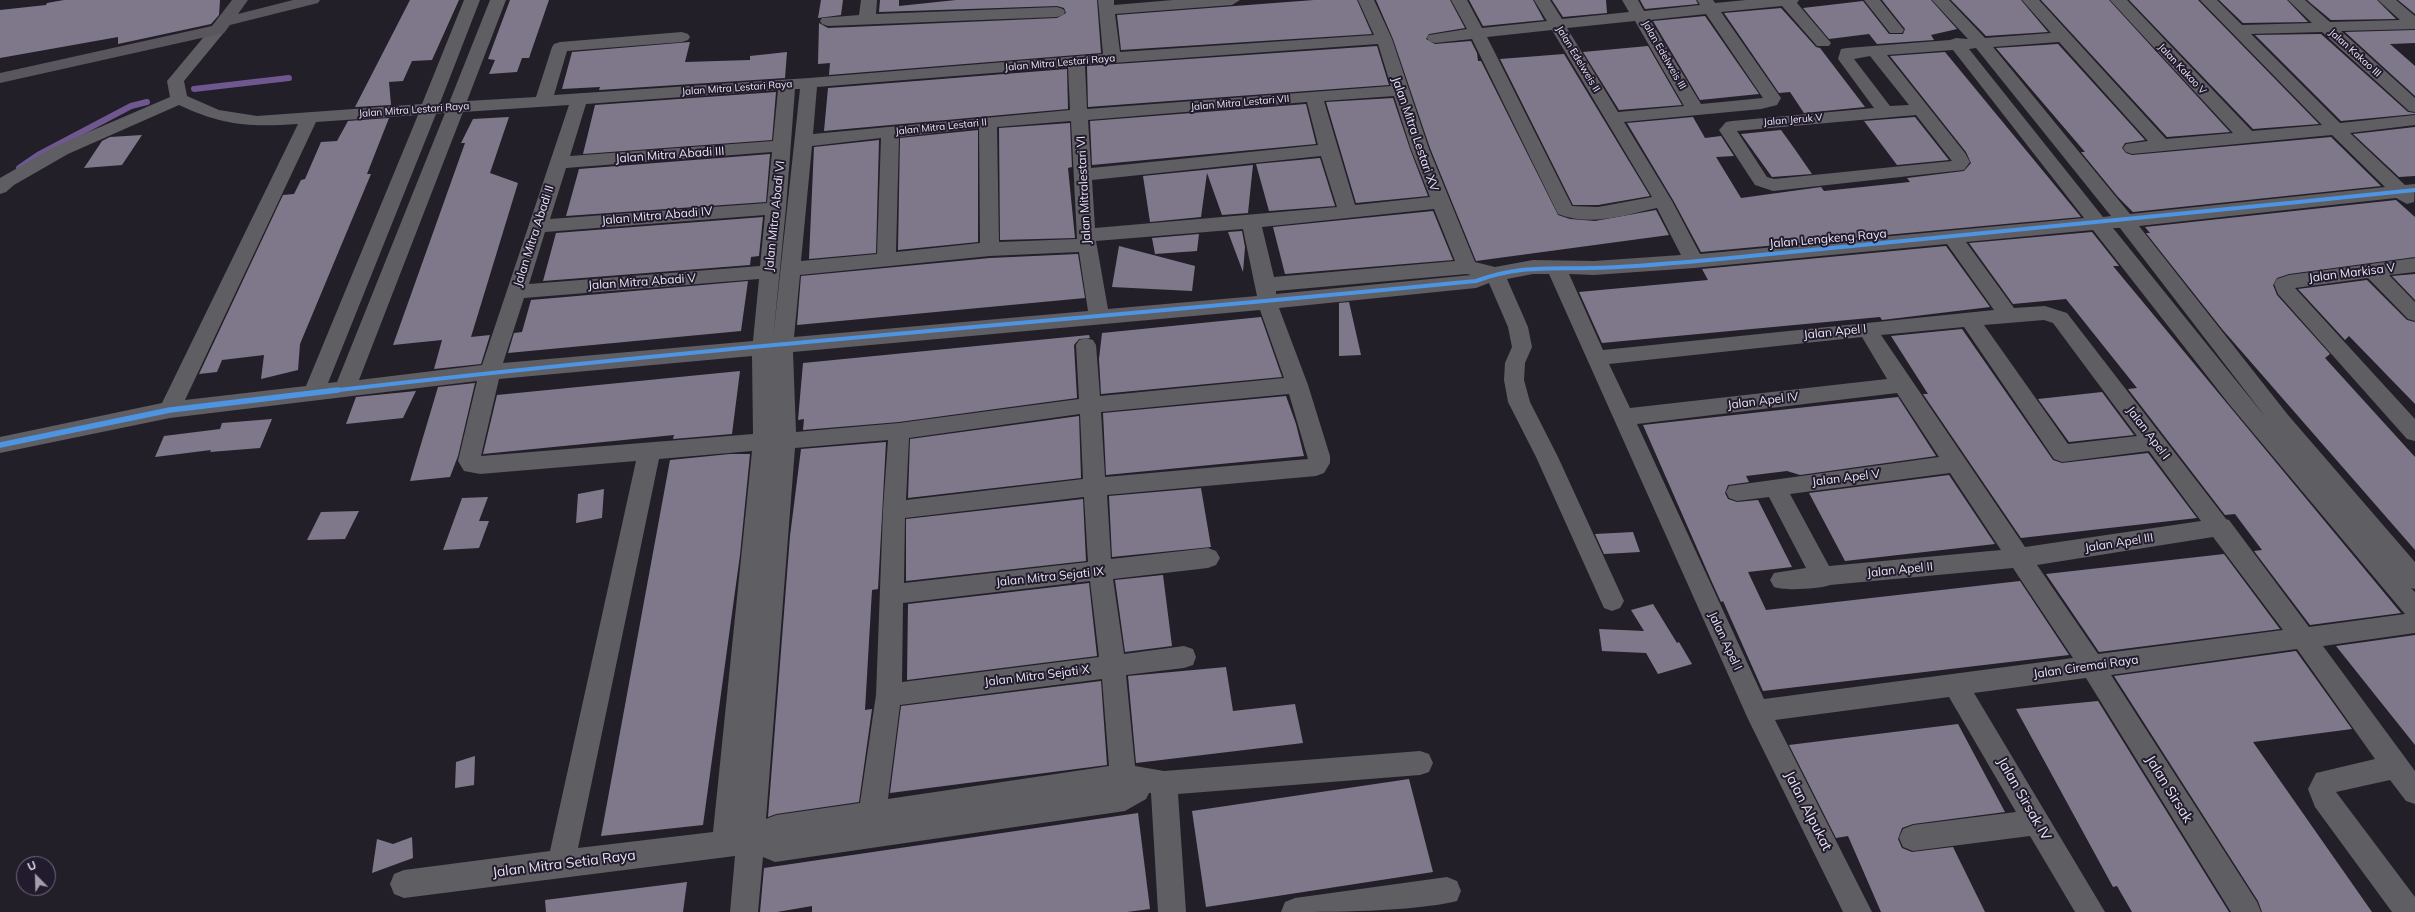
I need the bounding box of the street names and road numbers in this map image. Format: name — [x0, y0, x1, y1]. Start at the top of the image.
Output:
street label: Jalan Edelweis III — [1639, 18, 1689, 92]
street label: Jalan Edelweis II — [1554, 24, 1602, 94]
street label: Jalan Kakao III — [2327, 27, 2383, 79]
street label: Jalan Kakao V — [2155, 41, 2209, 97]
street label: Jalan Mitra Lestari Raya — [1004, 52, 1116, 74]
street label: Jalan Mitra Lestari XV — [1389, 75, 1441, 193]
street label: Jalan Mitra Lestari Raya — [681, 78, 793, 98]
street label: Jalan Mitra Lestari VII — [1190, 93, 1290, 113]
street label: Jalan Mitra Lestari Raya — [358, 100, 470, 120]
street label: Jalan Jeruk V — [1763, 111, 1823, 129]
street label: Jalan Mitra Lestari II — [895, 116, 987, 138]
street label: Jalan Mitralestari VI — [1074, 135, 1094, 245]
street label: Jalan Mitra Abadi III — [615, 144, 725, 166]
street label: Jalan Mitra Abadi VI — [762, 160, 788, 272]
street label: Jalan Mitra Abadi II — [511, 183, 557, 289]
street label: Jalan Mitra Abadi IV — [601, 204, 713, 228]
street label: Jalan Lengkeng Raya — [1769, 227, 1887, 251]
street label: Jalan Markisa V — [2308, 261, 2396, 285]
street label: Jalan Mitra Abadi V — [588, 271, 696, 293]
street label: Jalan Apel I — [1803, 322, 1867, 342]
street label: Jalan Apel IV — [1727, 390, 1799, 412]
street label: Jalan Apel I — [2123, 404, 2173, 462]
street label: Jalan Apel V — [1811, 467, 1881, 489]
street label: Jalan Apel III — [2084, 530, 2154, 556]
street label: Jalan Apel II — [1866, 559, 1934, 581]
street label: Jalan Mitra Sejati IX — [995, 564, 1105, 590]
street label: Jalan Apel I — [1705, 609, 1745, 673]
street label: Jalan Ciremai Raya — [2033, 653, 2139, 681]
street label: Jalan Mitra Sejati X — [984, 662, 1090, 690]
street label: Jalan Sirsak — [2142, 752, 2196, 826]
street label: Jalan Sirsak IV — [1993, 754, 2055, 844]
street label: Jalan Alpukat — [1781, 768, 1835, 854]
street label: Jalan Mitra Setia Raya — [491, 847, 637, 881]

